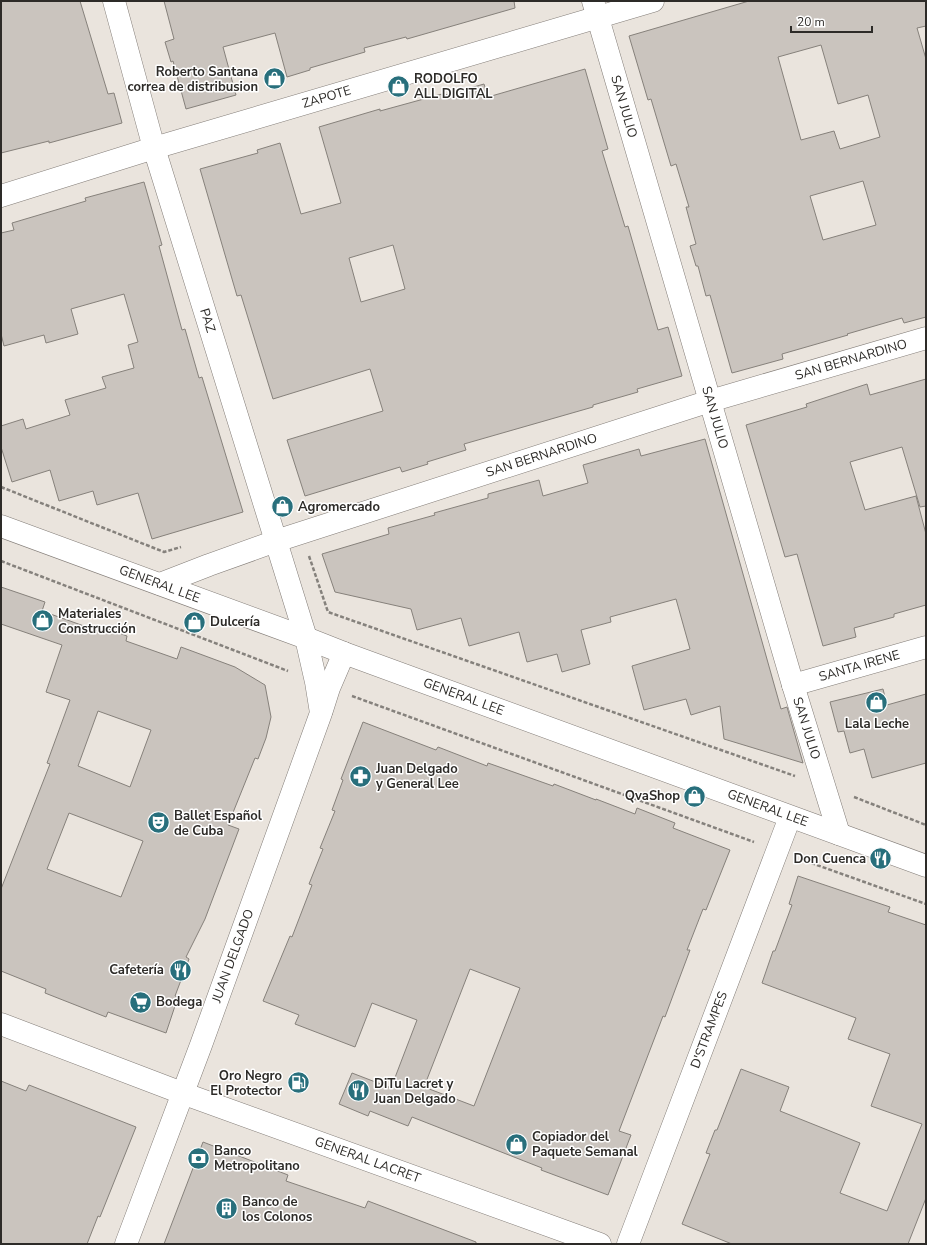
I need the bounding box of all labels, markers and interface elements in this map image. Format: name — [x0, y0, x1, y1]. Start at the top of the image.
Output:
scale bar — [791, 8, 872, 34]
text: 20 m — [797, 14, 825, 30]
place label: Roberto Santana correa de distribusion — [128, 63, 258, 96]
shop icon: Roberto Santana correa de distribusion — [261, 66, 287, 92]
place label: RODOLFO ALL DIGITAL — [414, 70, 493, 103]
shop icon: RODOLFO ALL DIGITAL — [386, 73, 412, 99]
street label: SAN JULIO — [606, 73, 642, 140]
street label: ZAPOTE — [300, 81, 353, 113]
street label: PAZ — [195, 306, 220, 335]
street label: SAN BERNARDINO — [793, 335, 909, 385]
street label: SAN JULIO — [697, 384, 732, 451]
street label: SAN BERNARDINO — [484, 429, 599, 482]
shop icon: Agromercado — [269, 494, 295, 520]
place label: Agromercado — [298, 498, 380, 516]
street label: GENERAL LEE — [117, 561, 203, 607]
place label: Materiales Construcción — [58, 605, 136, 638]
shop icon: Materiales Construcción — [29, 608, 55, 634]
shop icon: Dulcería — [181, 609, 207, 635]
place label: Dulcería — [210, 613, 260, 631]
street label: SANTA IRENE — [817, 646, 902, 686]
street label: GENERAL LEE — [420, 674, 506, 720]
shop icon: Lala Leche — [864, 689, 890, 715]
street label: SAN JULIO — [788, 695, 824, 762]
place label: Lala Leche — [845, 715, 909, 733]
place label: Juan Delgado y General Lee — [375, 760, 459, 793]
pharmacy icon: Juan Delgado y General Lee — [347, 763, 373, 789]
shop icon: QvaShop — [682, 783, 708, 809]
street label: GENERAL LEE — [725, 785, 811, 831]
place label: QvaShop — [625, 787, 680, 805]
place label: Ballet Español de Cuba — [174, 807, 263, 840]
theatre icon: Ballet Español de Cuba — [146, 810, 172, 836]
restaurant icon: Don Cuenca — [868, 846, 894, 872]
place label: Don Cuenca — [793, 850, 866, 868]
street label: JUAN DELGADO — [207, 907, 258, 1006]
restaurant icon: Cafetería — [167, 957, 193, 983]
place label: Cafetería — [109, 961, 164, 979]
supermarket icon: Bodega — [128, 989, 154, 1015]
street label: D'STRAMPES — [686, 989, 732, 1071]
place label: Bodega — [156, 993, 202, 1011]
place label: Oro Negro El Protector — [210, 1067, 283, 1100]
fuel station icon: Oro Negro El Protector — [285, 1070, 311, 1096]
place label: DiTu Lacret y Juan Delgado — [373, 1075, 456, 1108]
restaurant icon: DiTu Lacret y Juan Delgado — [346, 1078, 372, 1104]
place label: Copiador del Paquete Semanal — [532, 1128, 639, 1161]
shop icon: Copiador del Paquete Semanal — [504, 1131, 530, 1157]
street label: GENERAL LACRET — [312, 1133, 423, 1188]
place label: Banco Metropolitano — [214, 1142, 300, 1175]
bank icon: Banco Metropolitano — [185, 1145, 211, 1171]
place label: Banco de los Colonos — [242, 1193, 312, 1226]
building icon: Banco de los Colonos — [213, 1196, 239, 1222]

